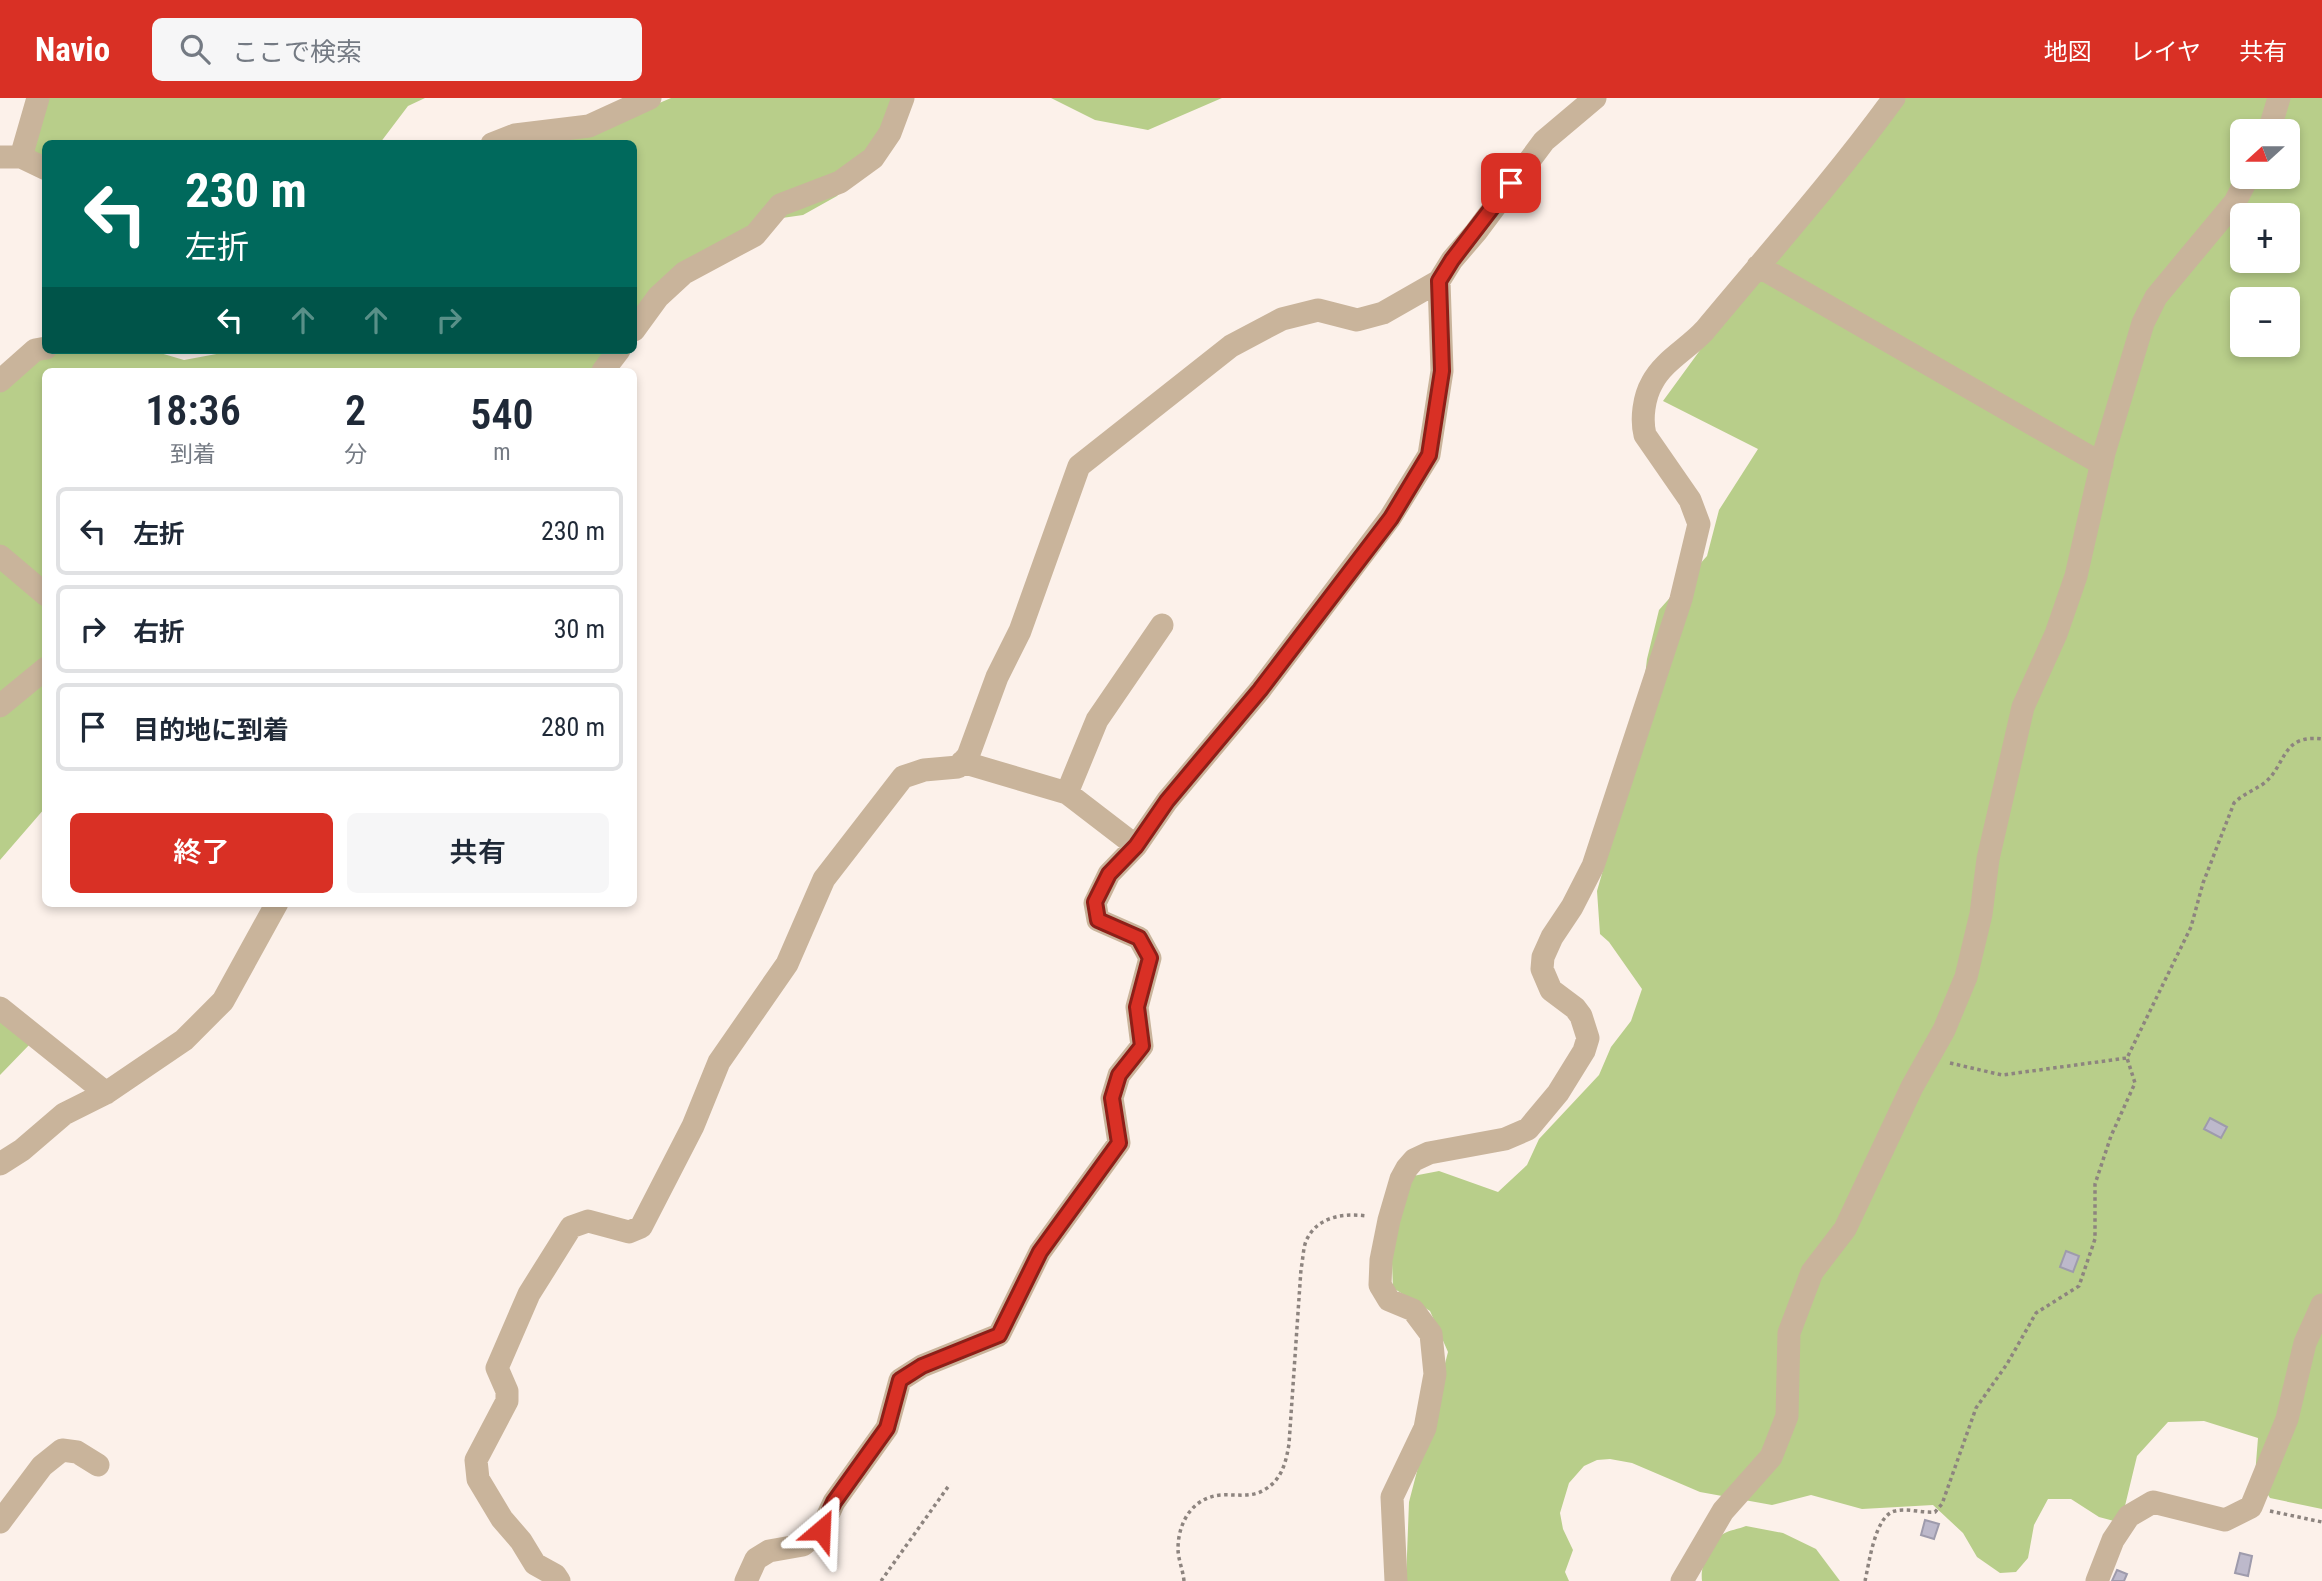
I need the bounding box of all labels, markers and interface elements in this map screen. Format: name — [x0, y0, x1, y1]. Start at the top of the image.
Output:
search box — [152, 18, 642, 81]
text: Navio — [35, 30, 110, 69]
icon: search — [176, 30, 214, 68]
text: ここで検索 — [232, 37, 362, 67]
text: 地図 — [2044, 38, 2092, 66]
text: レイヤ — [2130, 38, 2201, 66]
text: 共有 — [2239, 38, 2287, 66]
north arrow — [2230, 119, 2300, 189]
map controls — [2230, 119, 2300, 357]
pin — [1481, 153, 1541, 213]
text: 230 m — [185, 162, 307, 219]
icon: arrive — [1492, 164, 1530, 202]
icon: left — [70, 168, 161, 259]
button: + — [2230, 203, 2300, 273]
text: 左折 — [185, 228, 249, 266]
button: − — [2230, 287, 2300, 357]
icon: left — [211, 301, 249, 339]
icon: ahead — [284, 301, 322, 339]
icon: ahead — [357, 301, 395, 339]
icon: right — [430, 301, 468, 339]
text: 18:36 — [145, 386, 241, 435]
text: 2 — [345, 386, 366, 435]
text: 540 — [470, 390, 534, 439]
text: m — [493, 439, 511, 466]
text: 到着 — [170, 441, 216, 468]
text: 分 — [344, 441, 367, 468]
icon: left — [74, 512, 112, 550]
text: 230 m — [541, 516, 605, 546]
text: 左折 — [133, 519, 185, 549]
icon: right — [74, 610, 112, 648]
text: 30 m — [554, 614, 605, 644]
text: 右折 — [133, 617, 185, 647]
icon: arrive — [74, 708, 112, 746]
text: 280 m — [541, 712, 605, 742]
text: 目的地に到着 — [133, 715, 289, 745]
button: 終了 — [70, 813, 333, 893]
button: 共有 — [347, 813, 609, 893]
position arrow — [784, 1493, 858, 1567]

